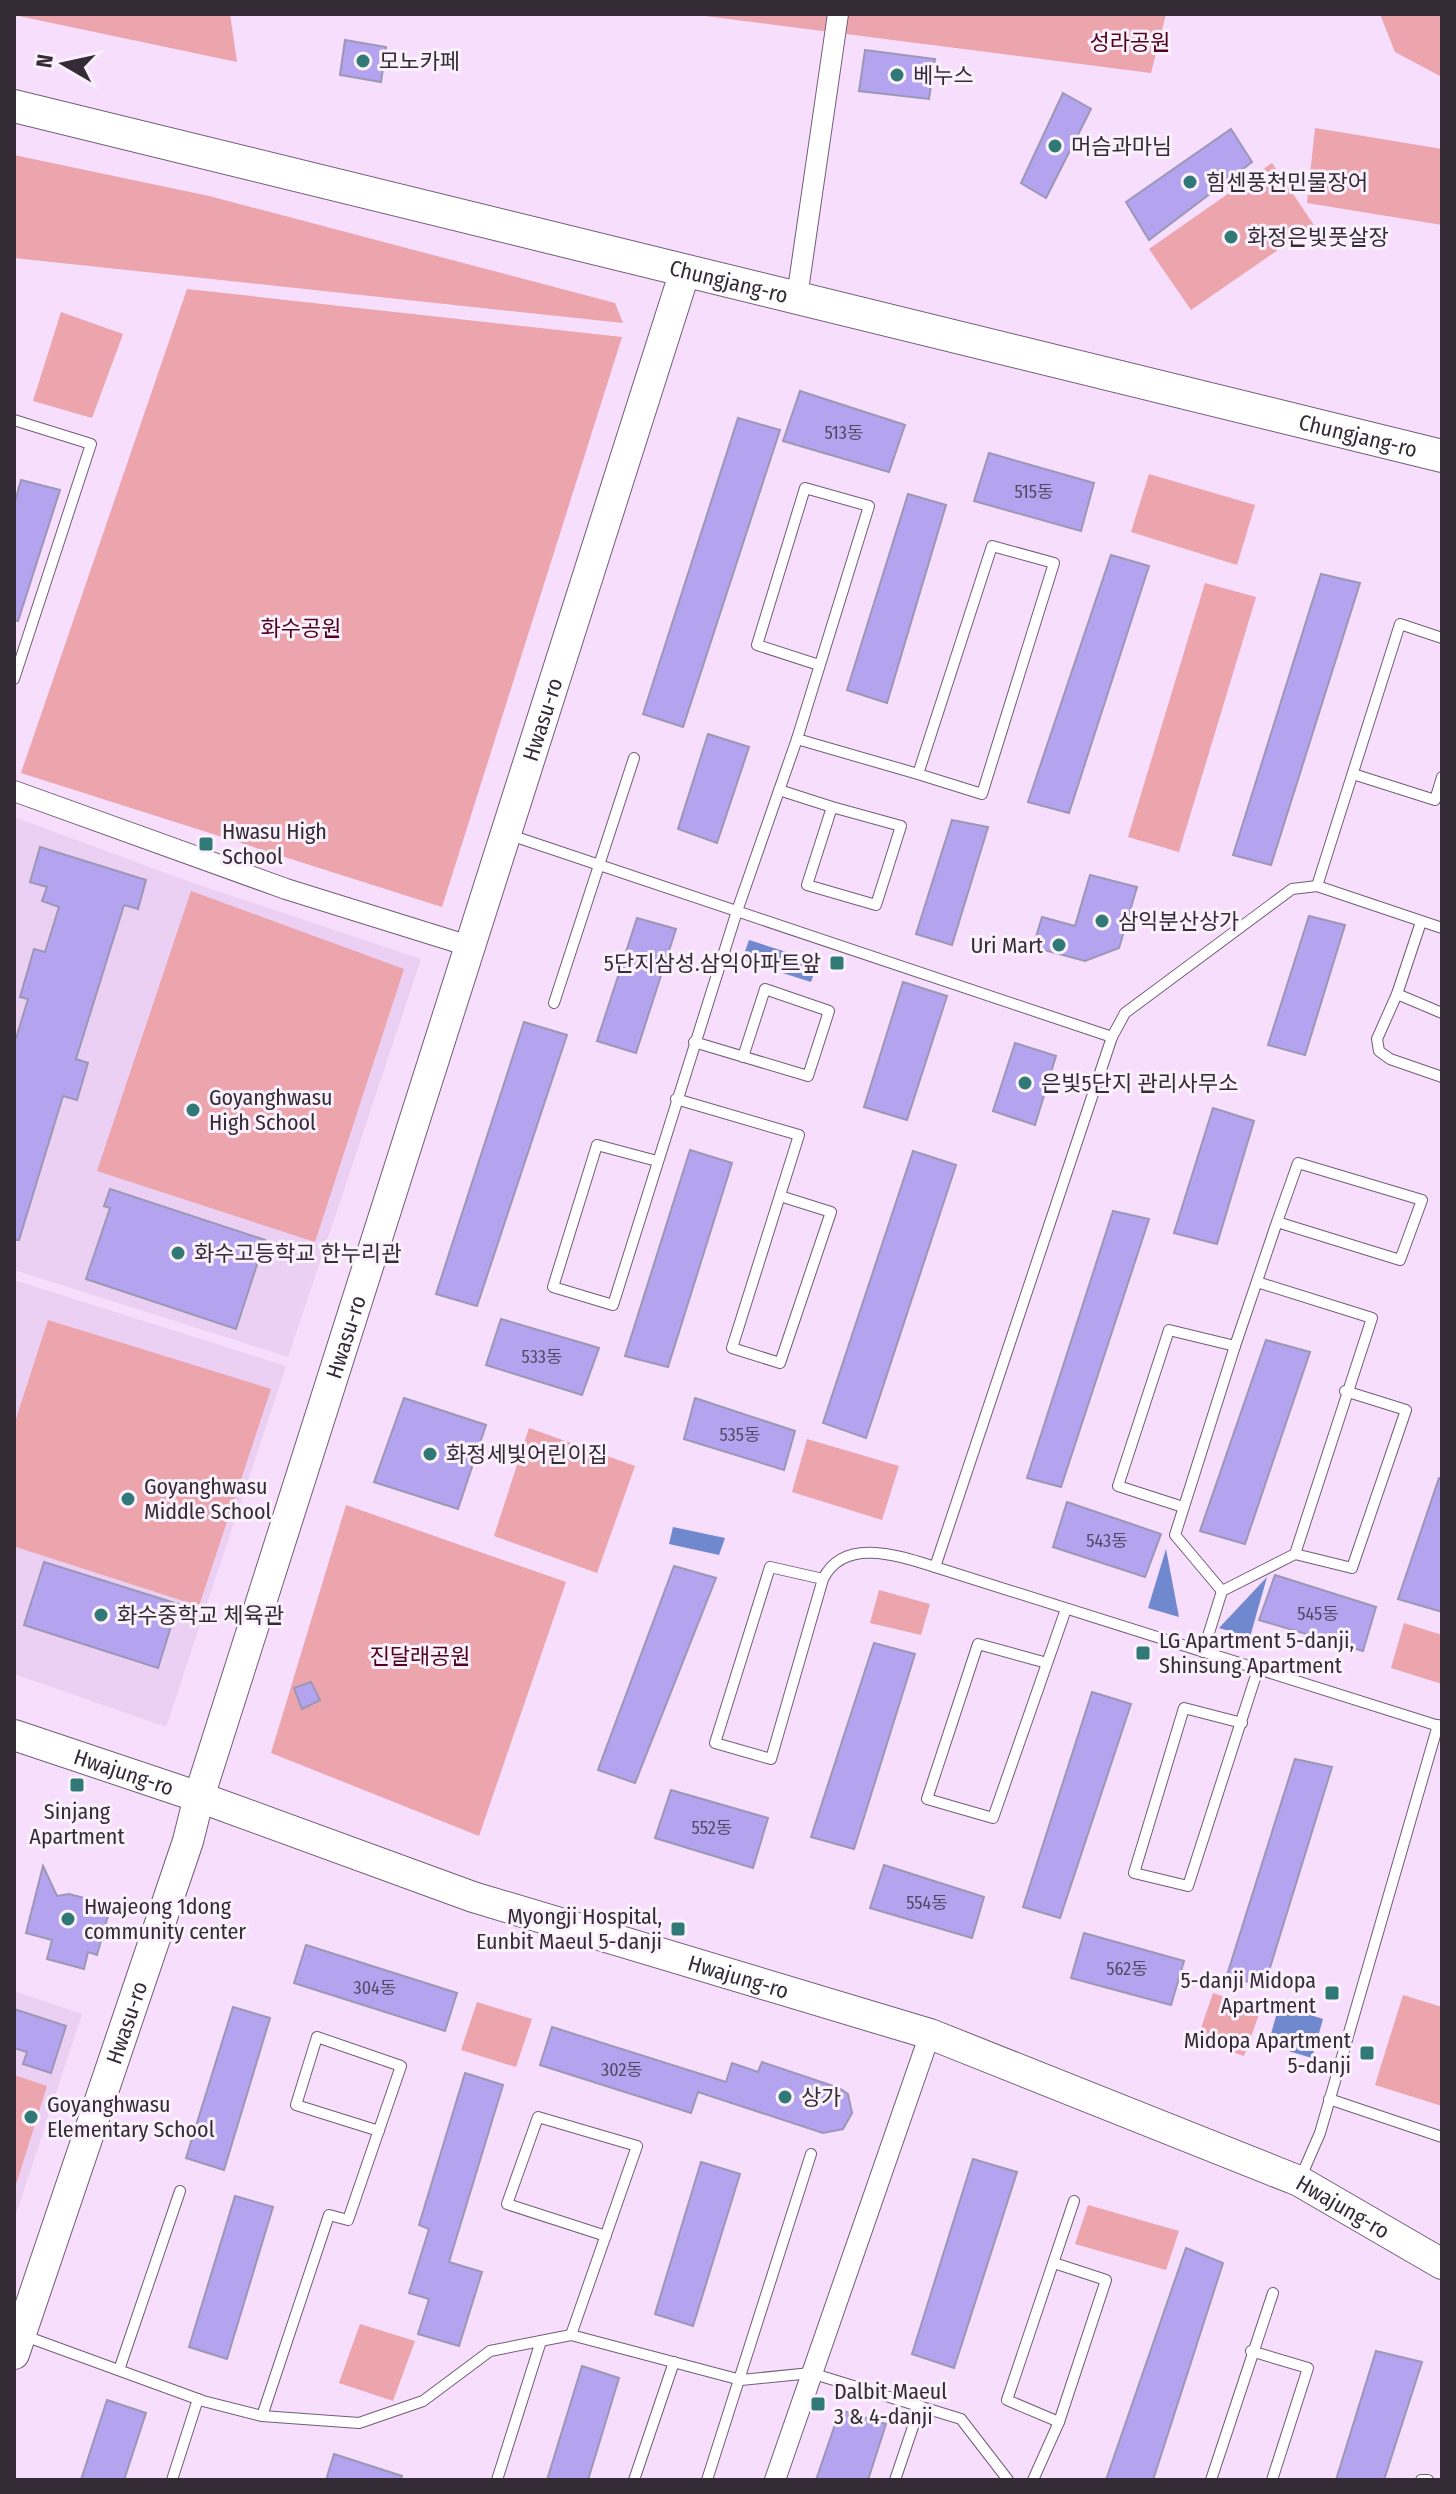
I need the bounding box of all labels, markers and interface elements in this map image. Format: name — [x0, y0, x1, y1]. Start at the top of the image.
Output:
north arrow — [24, 24, 104, 104]
park label: 성라공원 — [1090, 29, 1170, 56]
place label: 모노카페 — [379, 48, 460, 75]
text: N — [30, 52, 59, 70]
marker: 모노카페 — [354, 52, 372, 70]
place label: 베누스 — [913, 62, 974, 89]
marker: 베누스 — [888, 66, 906, 84]
place label: 머슴과마님 — [1071, 133, 1172, 160]
marker: 머슴과마님 — [1046, 137, 1064, 155]
place label: 힘센풍천민물장어 — [1206, 169, 1368, 196]
marker: 힘센풍천민물장어 — [1181, 173, 1199, 191]
place label: 화정은빛풋살장 — [1247, 224, 1389, 251]
marker: 화정은빛풋살장 — [1222, 228, 1240, 246]
street label: Chungjang-ro — [667, 254, 791, 309]
street label: Chungjang-ro — [1296, 408, 1420, 463]
house number: 513동 — [824, 422, 864, 444]
house number: 515동 — [1014, 481, 1054, 503]
park label: 화수공원 — [261, 615, 341, 642]
street label: Hwasu-ro — [516, 674, 568, 764]
place label: Hwasu High School — [222, 818, 327, 870]
marker: Hwasu High School — [197, 835, 215, 853]
place label: 삼익분산상가 — [1118, 908, 1239, 935]
marker: 삼익분산상가 — [1093, 912, 1111, 930]
place label: Uri Mart — [970, 932, 1044, 959]
marker: Uri Mart — [1050, 936, 1068, 954]
place label: 5단지삼성.삼익아파트앞 — [604, 950, 821, 977]
marker: 5단지삼성.삼익아파트앞 — [828, 954, 846, 972]
place label: 은빛5단지 관리사무소 — [1041, 1070, 1238, 1097]
marker: 은빛5단지 관리사무소 — [1016, 1074, 1034, 1092]
place label: Goyanghwasu High School — [209, 1084, 333, 1136]
marker: Goyanghwasu High School — [184, 1101, 202, 1119]
place label: 화수고등학교 한누리관 — [194, 1240, 402, 1267]
marker: 화수고등학교 한누리관 — [169, 1244, 187, 1262]
street label: Hwasu-ro — [320, 1292, 371, 1382]
house number: 533동 — [522, 1346, 562, 1368]
house number: 535동 — [719, 1424, 761, 1446]
place label: 화정세빛어린이집 — [446, 1441, 608, 1468]
marker: 화정세빛어린이집 — [421, 1445, 439, 1463]
place label: Goyanghwasu Middle School — [144, 1473, 272, 1525]
marker: Goyanghwasu Middle School — [119, 1490, 137, 1508]
house number: 543동 — [1086, 1530, 1128, 1552]
place label: 화수중학교 체육관 — [117, 1602, 284, 1629]
house number: 545동 — [1297, 1603, 1339, 1625]
marker: 화수중학교 체육관 — [92, 1606, 110, 1624]
place label: LG Apartment 5-danji, Shinsung Apartment — [1159, 1627, 1354, 1679]
park label: 진달래공원 — [369, 1643, 471, 1670]
marker: LG Apartment 5-danji, Shinsung Apartment — [1134, 1644, 1152, 1662]
street label: Hwajung-ro — [71, 1743, 177, 1801]
marker: Sinjang Apartment — [68, 1776, 86, 1794]
place label: Sinjang Apartment — [29, 1798, 125, 1850]
house number: 552동 — [692, 1817, 732, 1839]
house number: 554동 — [906, 1892, 948, 1914]
place label: Hwajeong 1dong community center — [84, 1893, 246, 1945]
place label: Myongji Hospital, Eunbit Maeul 5-danji — [476, 1903, 662, 1955]
marker: Hwajeong 1dong community center — [59, 1910, 77, 1928]
marker: Myongji Hospital, Eunbit Maeul 5-danji — [669, 1920, 687, 1938]
street label: Hwajung-ro — [685, 1949, 792, 2004]
house number: 562동 — [1106, 1958, 1148, 1980]
place label: 5-danji Midopa Apartment — [1181, 1967, 1317, 2019]
house number: 304동 — [354, 1977, 396, 1999]
street label: Hwasu-ro — [100, 1978, 153, 2068]
marker: 5-danji Midopa Apartment — [1323, 1984, 1341, 2002]
place label: Midopa Apartment 5-danji — [1184, 2027, 1352, 2079]
marker: Midopa Apartment 5-danji — [1358, 2044, 1376, 2062]
house number: 302동 — [601, 2059, 643, 2081]
place label: 상가 — [801, 2084, 841, 2111]
marker: 상가 — [776, 2088, 794, 2106]
place label: Goyanghwasu Elementary School — [47, 2091, 215, 2143]
marker: Goyanghwasu Elementary School — [22, 2108, 40, 2126]
street label: Hwajung-ro — [1291, 2169, 1395, 2244]
place label: Dalbit Maeul 3 & 4-danji — [834, 2378, 947, 2430]
marker: Dalbit Maeul 3 & 4-danji — [809, 2395, 827, 2413]

